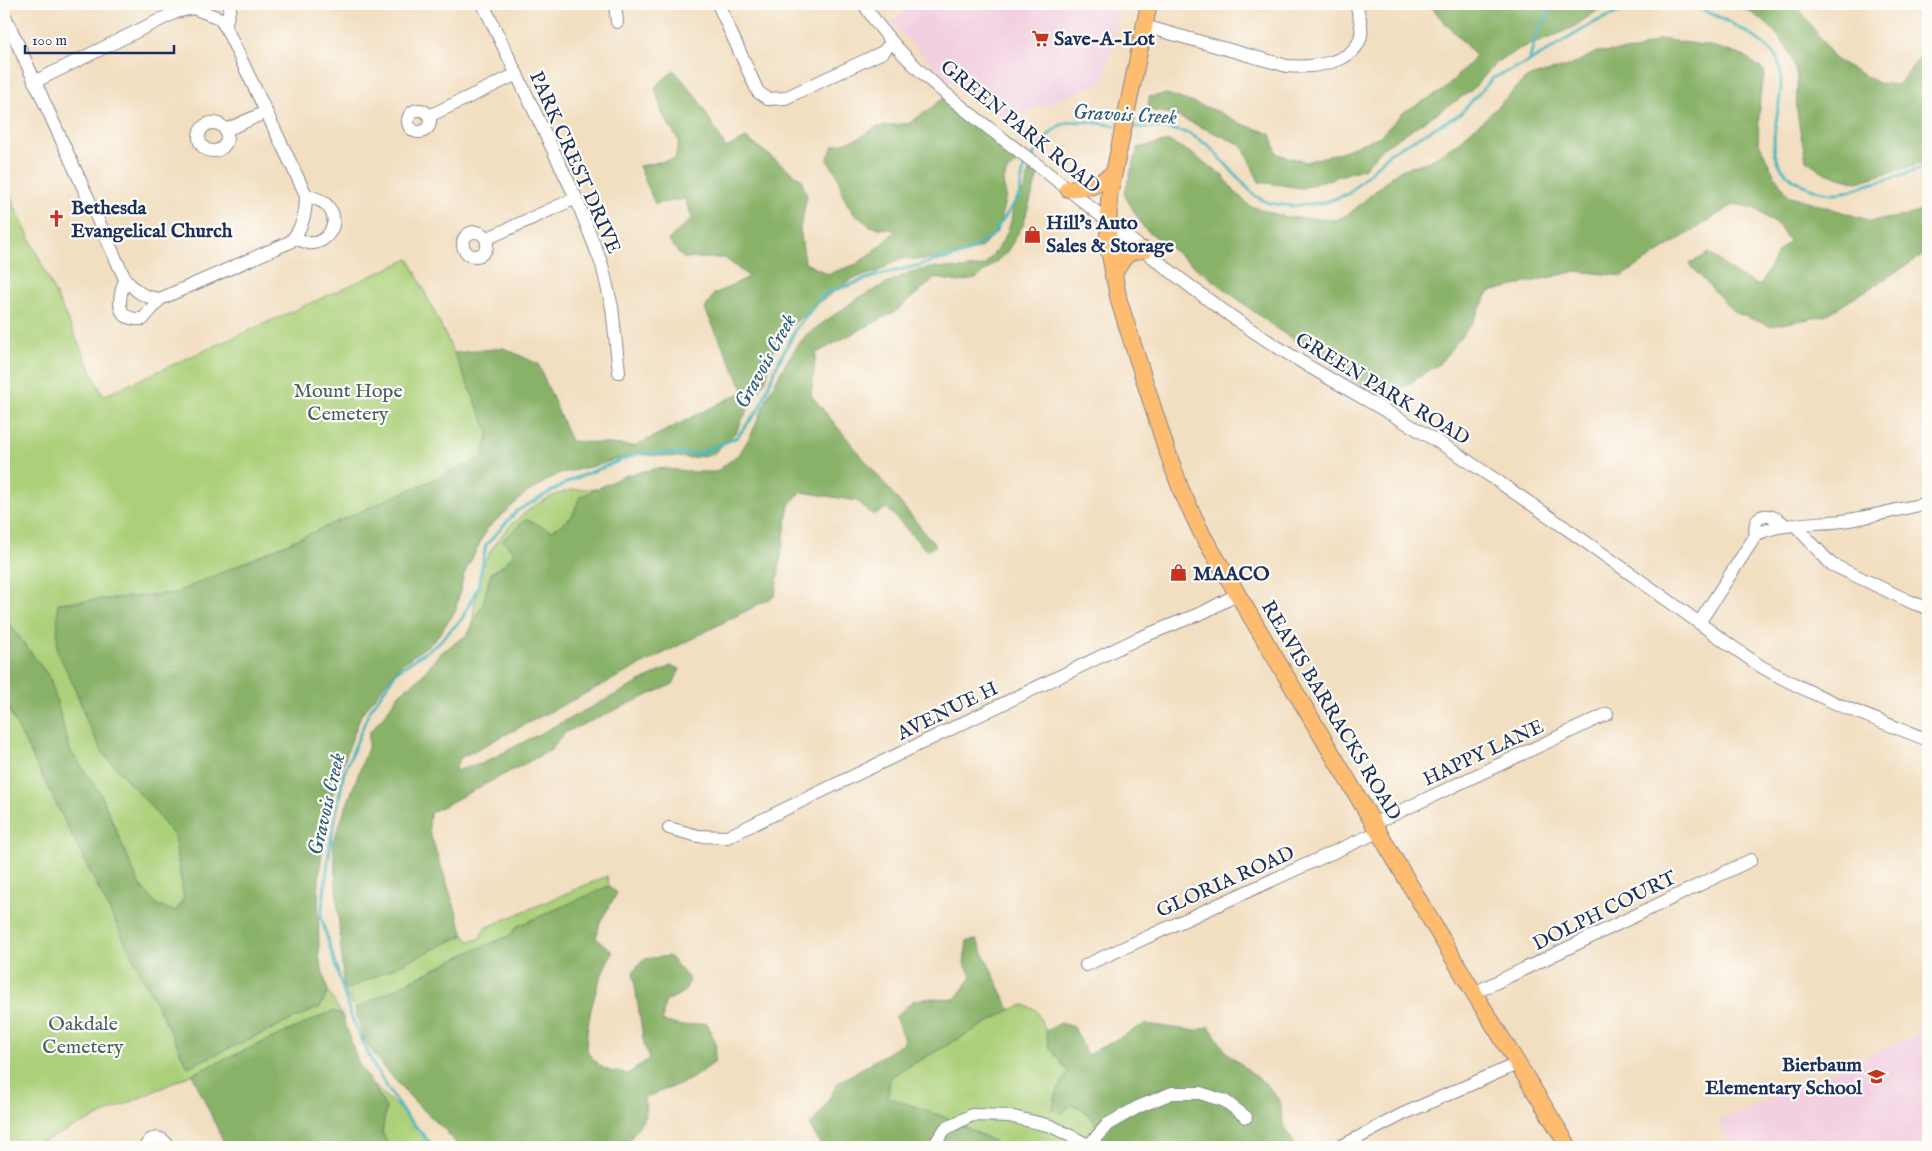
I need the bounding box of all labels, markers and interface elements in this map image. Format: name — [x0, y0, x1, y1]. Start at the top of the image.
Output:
scale bar — [25, 22, 174, 54]
place label: Save-A-Lot — [1054, 27, 1155, 52]
supermarket icon: Save-A-Lot — [1030, 28, 1050, 48]
text: 100 m — [32, 31, 68, 50]
street label: GREEN PARK ROAD — [935, 55, 1105, 200]
street label: PARK CREST DRIVE — [523, 67, 626, 258]
water label: Gravois Creek — [1072, 99, 1178, 132]
place label: Bethesda Evangelical Church — [71, 196, 233, 244]
church icon: Bethesda Evangelical Church — [47, 208, 67, 228]
place label: Hill's Auto Sales & Storage — [1046, 211, 1175, 259]
shop icon: Hill's Auto Sales & Storage — [1022, 224, 1042, 244]
water label: Gravois Creek — [729, 309, 804, 414]
street label: GREEN PARK ROAD — [1290, 327, 1474, 451]
park label: Mount Hope Cemetery — [293, 379, 403, 427]
place label: MAACO — [1193, 562, 1270, 587]
shop icon: MAACO — [1169, 563, 1189, 583]
street label: REAVIS BARRACKS ROAD — [1255, 596, 1406, 825]
street label: AVENUE H — [892, 676, 1002, 747]
street label: HAPPY LANE — [1419, 714, 1548, 792]
water label: Gravois Creek — [303, 750, 352, 858]
street label: GLORIA ROAD — [1153, 841, 1299, 924]
street label: DOLPH COURT — [1529, 866, 1681, 957]
park label: Oakdale Cemetery — [42, 1012, 124, 1060]
place label: Bierbaum Elementary School — [1705, 1053, 1863, 1101]
school or university icon: Bierbaum Elementary School — [1866, 1066, 1886, 1086]

